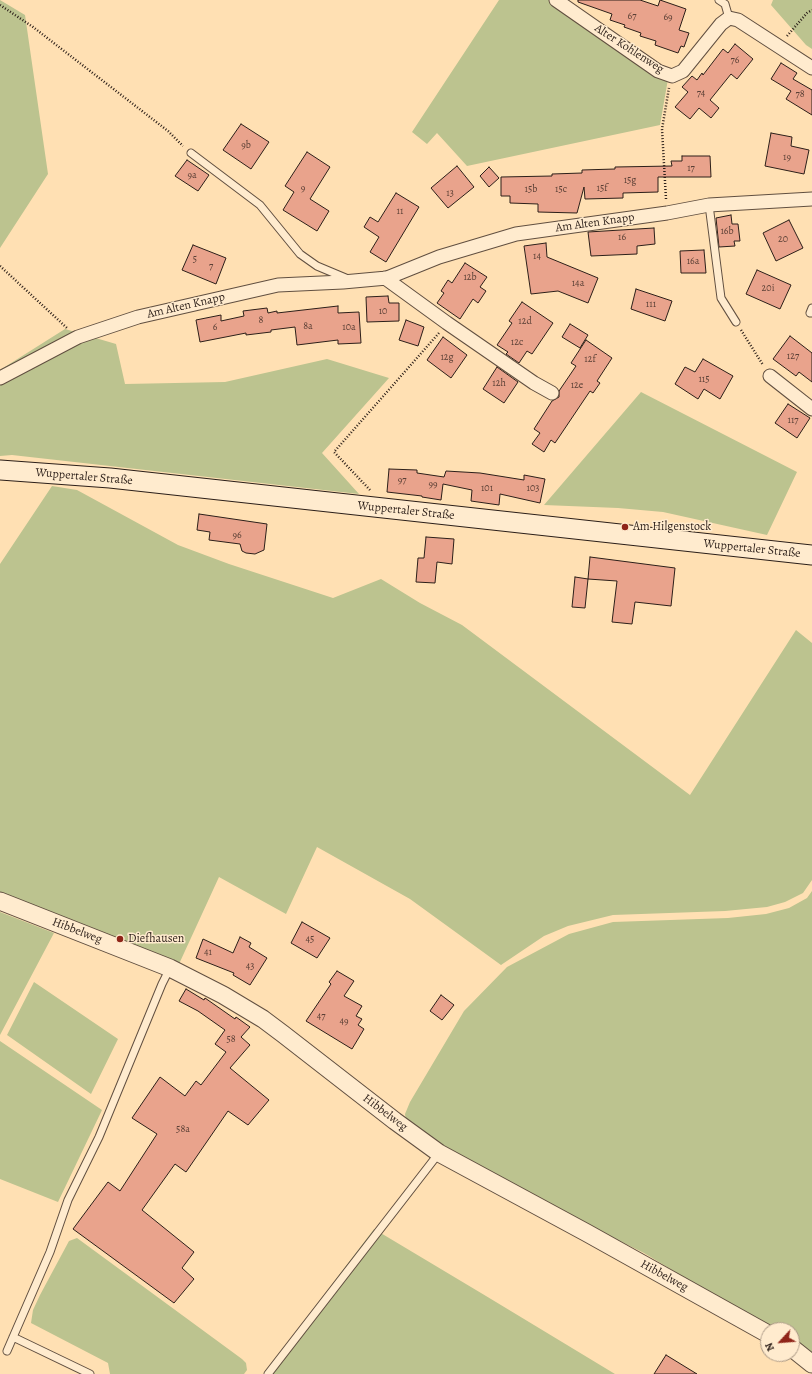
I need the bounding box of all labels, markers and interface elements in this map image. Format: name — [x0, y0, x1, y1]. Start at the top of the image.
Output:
house number: 67 — [628, 11, 636, 23]
house number: 69 — [663, 12, 673, 24]
street label: Alter Kohlenweg — [592, 21, 666, 77]
house number: 76 — [731, 55, 739, 67]
house number: 74 — [697, 88, 705, 100]
house number: 78 — [795, 89, 805, 101]
house number: 9b — [241, 140, 251, 152]
house number: 19 — [783, 152, 791, 164]
house number: 17 — [687, 163, 695, 175]
house number: 9a — [187, 170, 197, 182]
house number: 15g — [624, 175, 636, 187]
house number: 9 — [301, 183, 305, 195]
house number: 15f — [596, 183, 608, 195]
house number: 15b — [525, 184, 537, 196]
house number: 15c — [555, 184, 567, 196]
house number: 13 — [446, 188, 454, 200]
house number: 11 — [397, 206, 403, 218]
street label: Am Alten Knapp — [555, 210, 635, 236]
house number: 16b — [720, 226, 734, 238]
house number: 16 — [618, 232, 626, 244]
house number: 20 — [778, 234, 788, 246]
house number: 14 — [533, 251, 541, 263]
house number: 5 — [193, 254, 197, 266]
house number: 16a — [687, 256, 699, 268]
house number: 7 — [209, 261, 213, 273]
house number: 12b — [463, 272, 477, 284]
house number: 14a — [572, 278, 584, 290]
house number: 20i — [762, 283, 774, 295]
street label: Am Alten Knapp — [146, 290, 226, 322]
house number: 111 — [646, 299, 656, 311]
house number: 10 — [379, 306, 387, 318]
house number: 8 — [259, 315, 263, 327]
house number: 12d — [518, 316, 532, 328]
house number: 8a — [303, 321, 313, 333]
house number: 6 — [213, 322, 217, 334]
house number: 10a — [342, 322, 356, 334]
house number: 12c — [511, 337, 523, 349]
house number: 127 — [787, 351, 799, 363]
house number: 12g — [440, 352, 454, 364]
house number: 12f — [584, 354, 596, 366]
house number: 115 — [698, 374, 710, 386]
house number: 12h — [492, 378, 506, 390]
house number: 12e — [571, 380, 583, 392]
house number: 117 — [787, 415, 799, 427]
street label: Wuppertaler Straße — [35, 466, 133, 488]
house number: 97 — [398, 475, 406, 487]
house number: 99 — [428, 479, 438, 491]
house number: 101 — [481, 483, 493, 495]
house number: 103 — [527, 483, 539, 495]
street label: Wuppertaler Straße — [357, 499, 455, 523]
place label: Am Hilgenstock — [633, 520, 711, 534]
marker: Am Hilgenstock — [620, 522, 630, 532]
house number: 96 — [232, 530, 242, 542]
street label: Wuppertaler Straße — [703, 537, 801, 561]
street label: Hibbelweg — [50, 915, 104, 947]
place label: Diefhausen — [128, 932, 184, 946]
marker: Diefhausen — [115, 934, 125, 944]
house number: 45 — [306, 934, 314, 946]
house number: 41 — [204, 947, 212, 959]
house number: 43 — [246, 961, 254, 973]
house number: 47 — [317, 1011, 325, 1023]
house number: 49 — [339, 1016, 349, 1028]
house number: 58 — [226, 1034, 236, 1046]
street label: Hibbelweg — [360, 1091, 410, 1135]
house number: 58a — [176, 1124, 190, 1136]
street label: Hibbelweg — [638, 1257, 690, 1295]
north arrow — [760, 1322, 800, 1362]
text: N — [761, 1340, 778, 1354]

